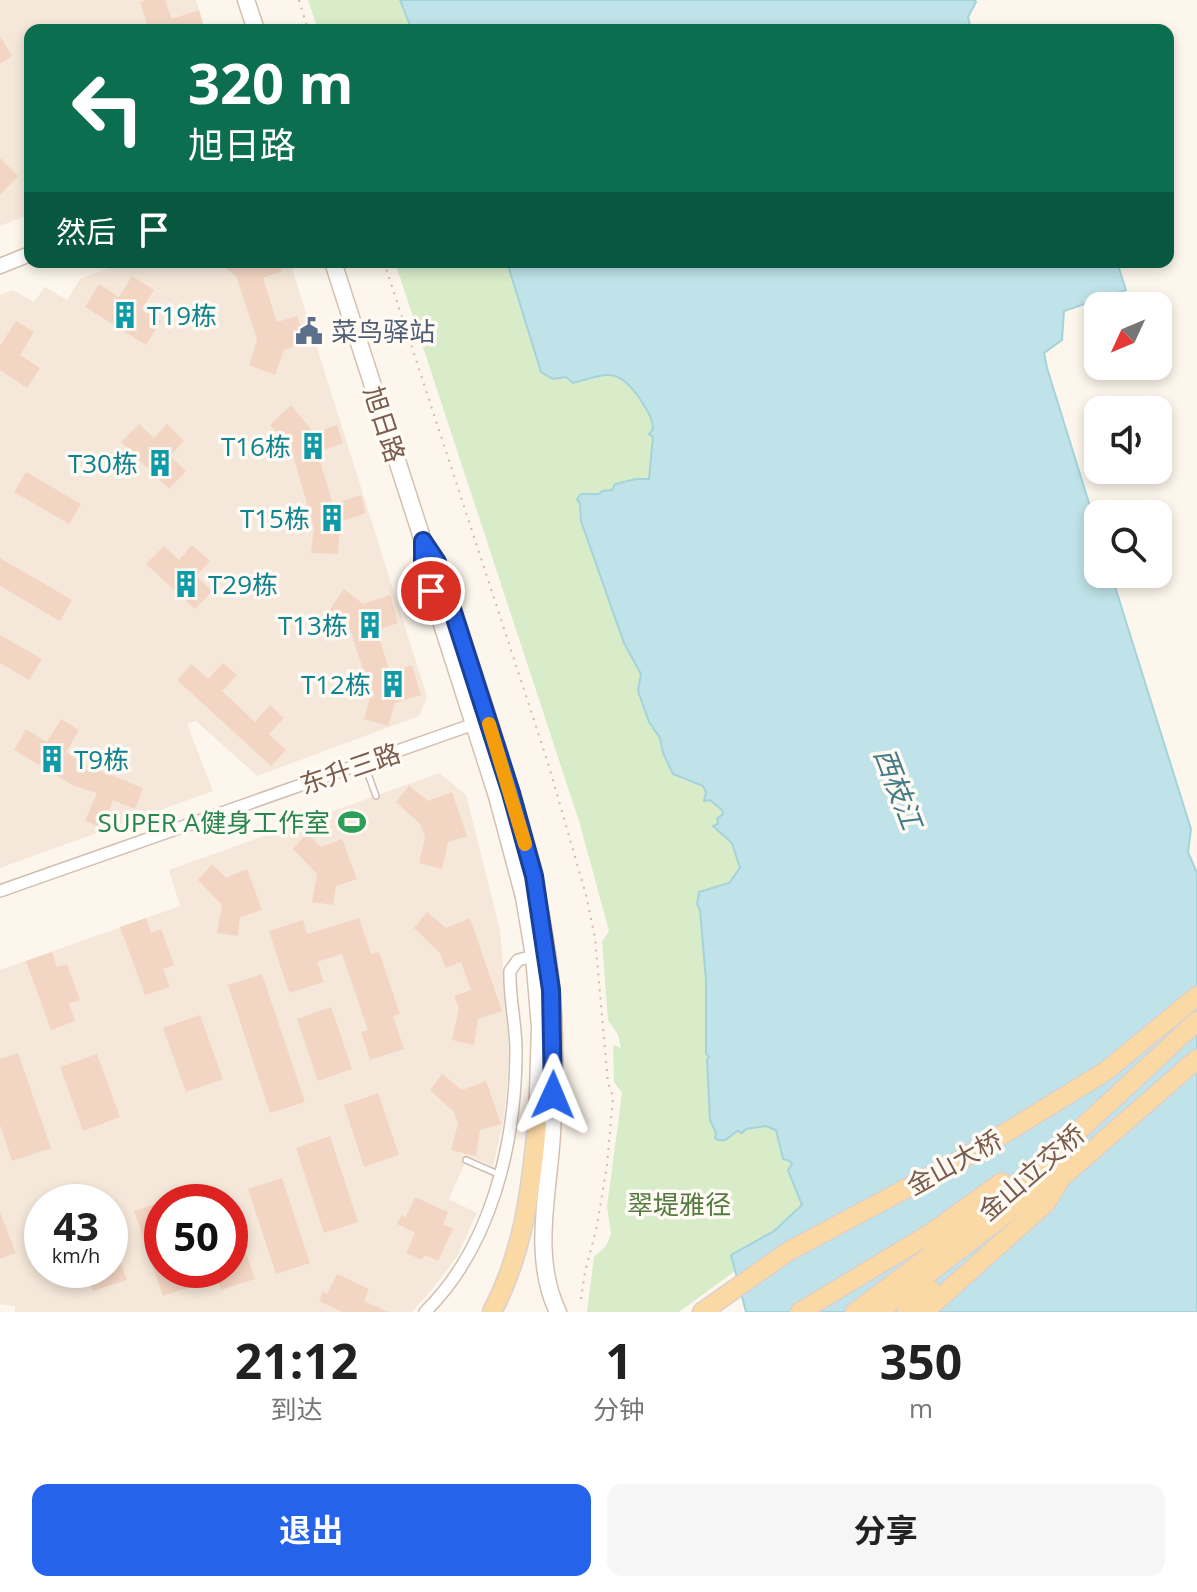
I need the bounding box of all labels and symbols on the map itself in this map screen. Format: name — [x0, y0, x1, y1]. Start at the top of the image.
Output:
north arrow — [1084, 292, 1172, 380]
place label: T19栋 — [147, 297, 217, 333]
building icon: T19栋 — [110, 300, 140, 330]
place label: 菜鸟驿站 — [331, 313, 435, 349]
public building icon: 菜鸟驿站 — [294, 316, 324, 346]
street label: 旭日路 — [356, 381, 414, 467]
place label: T16栋 — [221, 428, 291, 464]
building icon: T16栋 — [298, 431, 328, 461]
place label: T30栋 — [68, 445, 138, 481]
building icon: T30栋 — [145, 448, 175, 478]
place label: T15栋 — [240, 500, 310, 536]
building icon: T15栋 — [317, 503, 347, 533]
pin — [397, 557, 465, 625]
place label: T29栋 — [208, 566, 278, 602]
building icon: T29栋 — [171, 569, 201, 599]
place label: T13栋 — [278, 607, 348, 643]
building icon: T13栋 — [355, 610, 385, 640]
place label: T12栋 — [301, 666, 371, 702]
building icon: T12栋 — [378, 669, 408, 699]
street label: 东升三路 — [295, 734, 405, 802]
place label: T9栋 — [74, 741, 129, 777]
water label: 西枝江 — [866, 742, 933, 837]
building icon: T9栋 — [37, 744, 67, 774]
place label: SUPER A健身工作室 — [97, 804, 330, 840]
sports icon: SUPER A健身工作室 — [337, 807, 367, 837]
position arrow — [511, 1053, 595, 1137]
street label: 金山立交桥 — [970, 1116, 1092, 1228]
street label: 金山大桥 — [900, 1121, 1008, 1203]
speed limit sign: 50 — [144, 1184, 248, 1288]
park label: 翠堤雅径 — [627, 1186, 731, 1222]

